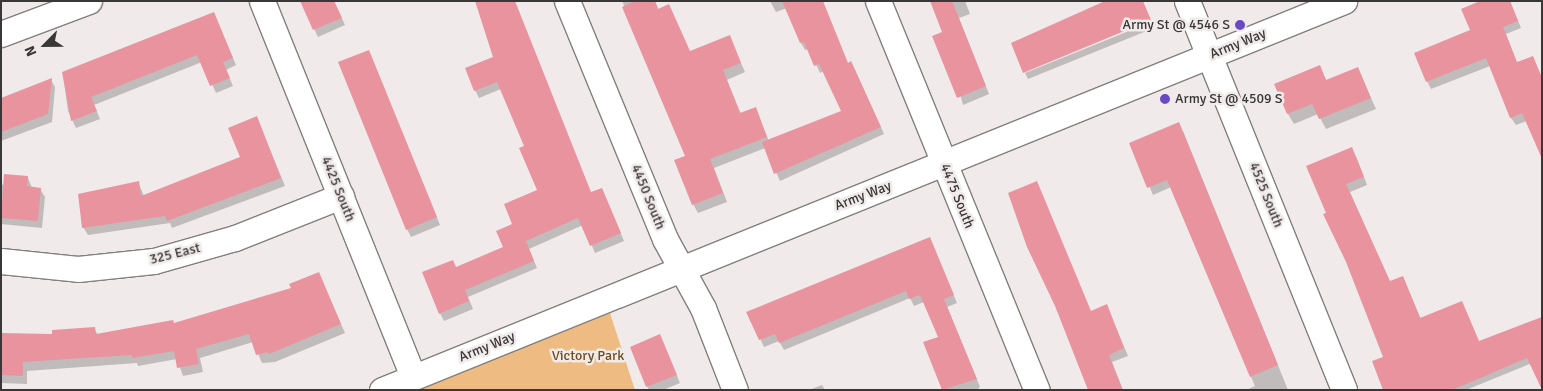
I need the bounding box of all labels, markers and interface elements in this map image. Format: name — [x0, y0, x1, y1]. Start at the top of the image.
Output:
place label: Army St @ 4546 S — [1123, 17, 1230, 33]
marker: Army St @ 4546 S — [1234, 19, 1246, 31]
north arrow — [20, 20, 70, 70]
street label: Army Way — [1207, 25, 1269, 63]
text: N — [21, 43, 40, 59]
place label: Army St @ 4509 S — [1175, 91, 1282, 107]
marker: Army St @ 4509 S — [1159, 93, 1171, 105]
street label: 4425 South — [317, 154, 359, 224]
street label: 4525 South — [1245, 160, 1287, 230]
street label: 4475 South — [936, 161, 978, 231]
street label: 4450 South — [627, 162, 669, 232]
street label: Army Way — [832, 178, 894, 214]
street label: 325 East — [148, 240, 202, 268]
street label: Army Way — [456, 328, 518, 366]
park label: Victory Park — [552, 348, 624, 364]

